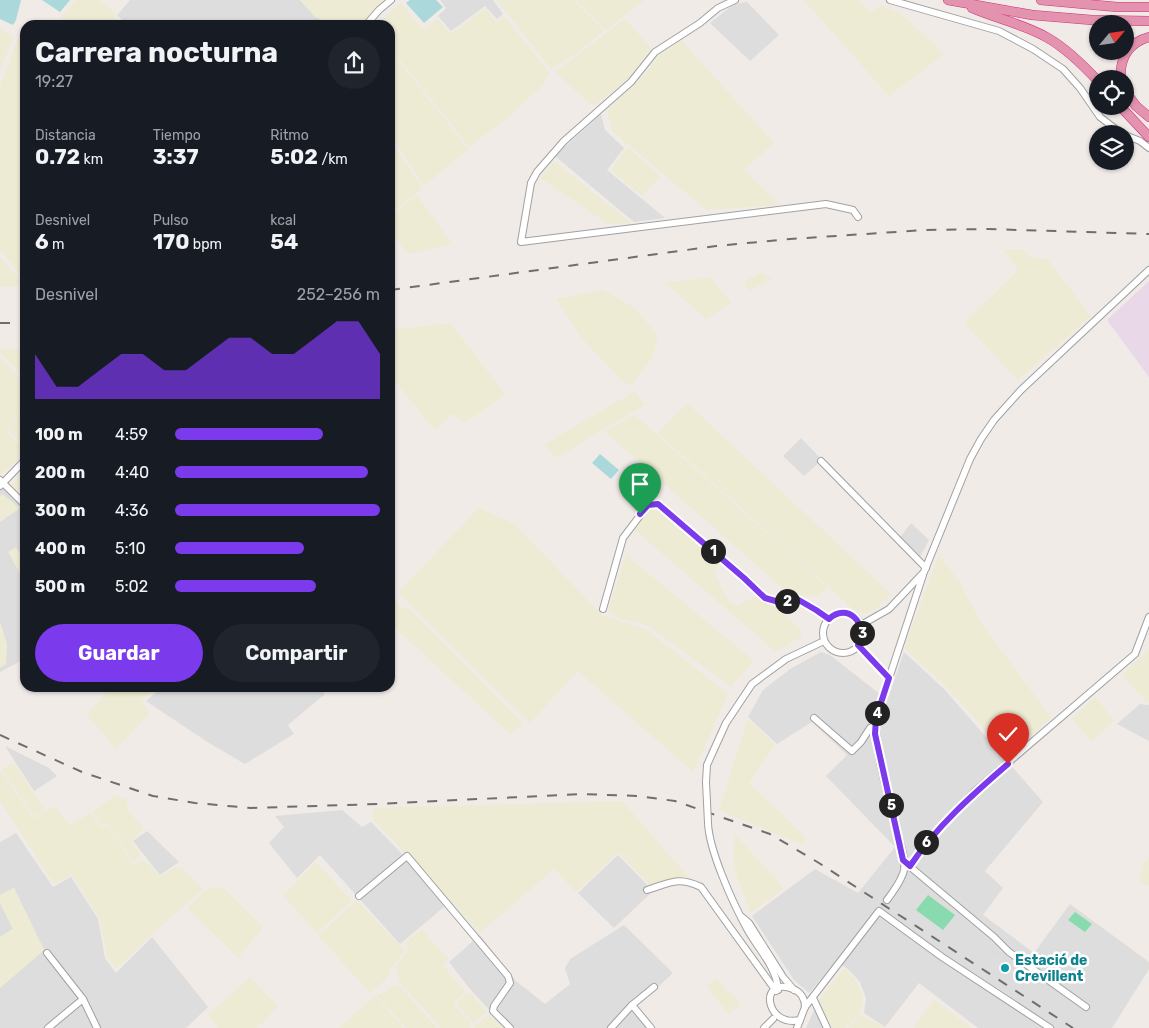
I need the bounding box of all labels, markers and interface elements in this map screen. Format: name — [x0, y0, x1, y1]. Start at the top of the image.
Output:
north arrow — [1089, 15, 1134, 60]
map controls — [1089, 15, 1134, 170]
text: Carrera nocturna — [35, 36, 278, 69]
button: share — [328, 37, 380, 89]
button: locate — [1089, 70, 1134, 115]
text: 19:27 — [35, 72, 73, 91]
button: layers — [1089, 125, 1134, 170]
text: Distancia — [35, 127, 96, 144]
text: Tiempo — [153, 127, 201, 144]
text: Ritmo — [270, 127, 309, 144]
text: 0.72 — [35, 144, 80, 169]
text: 3:37 — [153, 144, 199, 169]
text: 5:02 — [270, 144, 318, 169]
text: km — [80, 151, 103, 168]
text: /km — [318, 151, 348, 168]
text: Desnivel — [35, 212, 90, 229]
text: Pulso — [153, 212, 189, 229]
text: kcal — [270, 212, 296, 229]
text: 6 — [35, 229, 49, 254]
text: 170 — [153, 229, 189, 254]
text: 54 — [270, 229, 298, 254]
text: m — [49, 236, 65, 253]
text: bpm — [189, 236, 222, 253]
text: Desnivel — [35, 285, 98, 304]
text: 252–256 m — [297, 285, 380, 304]
text: 100 m — [35, 425, 83, 444]
text: 4:59 — [115, 425, 148, 444]
text: 200 m — [35, 463, 85, 482]
text: 4:40 — [115, 463, 149, 482]
pin — [619, 463, 661, 514]
icon: arrive — [626, 470, 654, 498]
text: 300 m — [35, 501, 85, 520]
text: 4:36 — [115, 501, 148, 520]
pin: 1 — [700, 538, 726, 564]
text: 400 m — [35, 539, 86, 558]
text: 5:10 — [115, 539, 146, 558]
text: 1 — [710, 543, 717, 560]
text: 500 m — [35, 577, 85, 596]
text: 5:02 — [115, 577, 148, 596]
pin: 2 — [774, 588, 800, 614]
text: 2 — [783, 593, 792, 610]
pin: 3 — [850, 620, 874, 646]
button: Guardar — [35, 624, 203, 682]
button: Compartir — [213, 624, 380, 682]
text: 3 — [858, 625, 867, 642]
pin: 4 — [864, 700, 890, 726]
text: 4 — [873, 705, 882, 722]
pin — [987, 713, 1029, 764]
icon: check — [994, 720, 1022, 748]
pin: 5 — [878, 792, 904, 818]
text: 5 — [887, 797, 896, 814]
pin: 6 — [914, 830, 938, 854]
text: 6 — [922, 834, 931, 851]
place label: Estació de Crevillent — [1015, 952, 1087, 985]
marker: Estació de Crevillent — [999, 962, 1011, 974]

